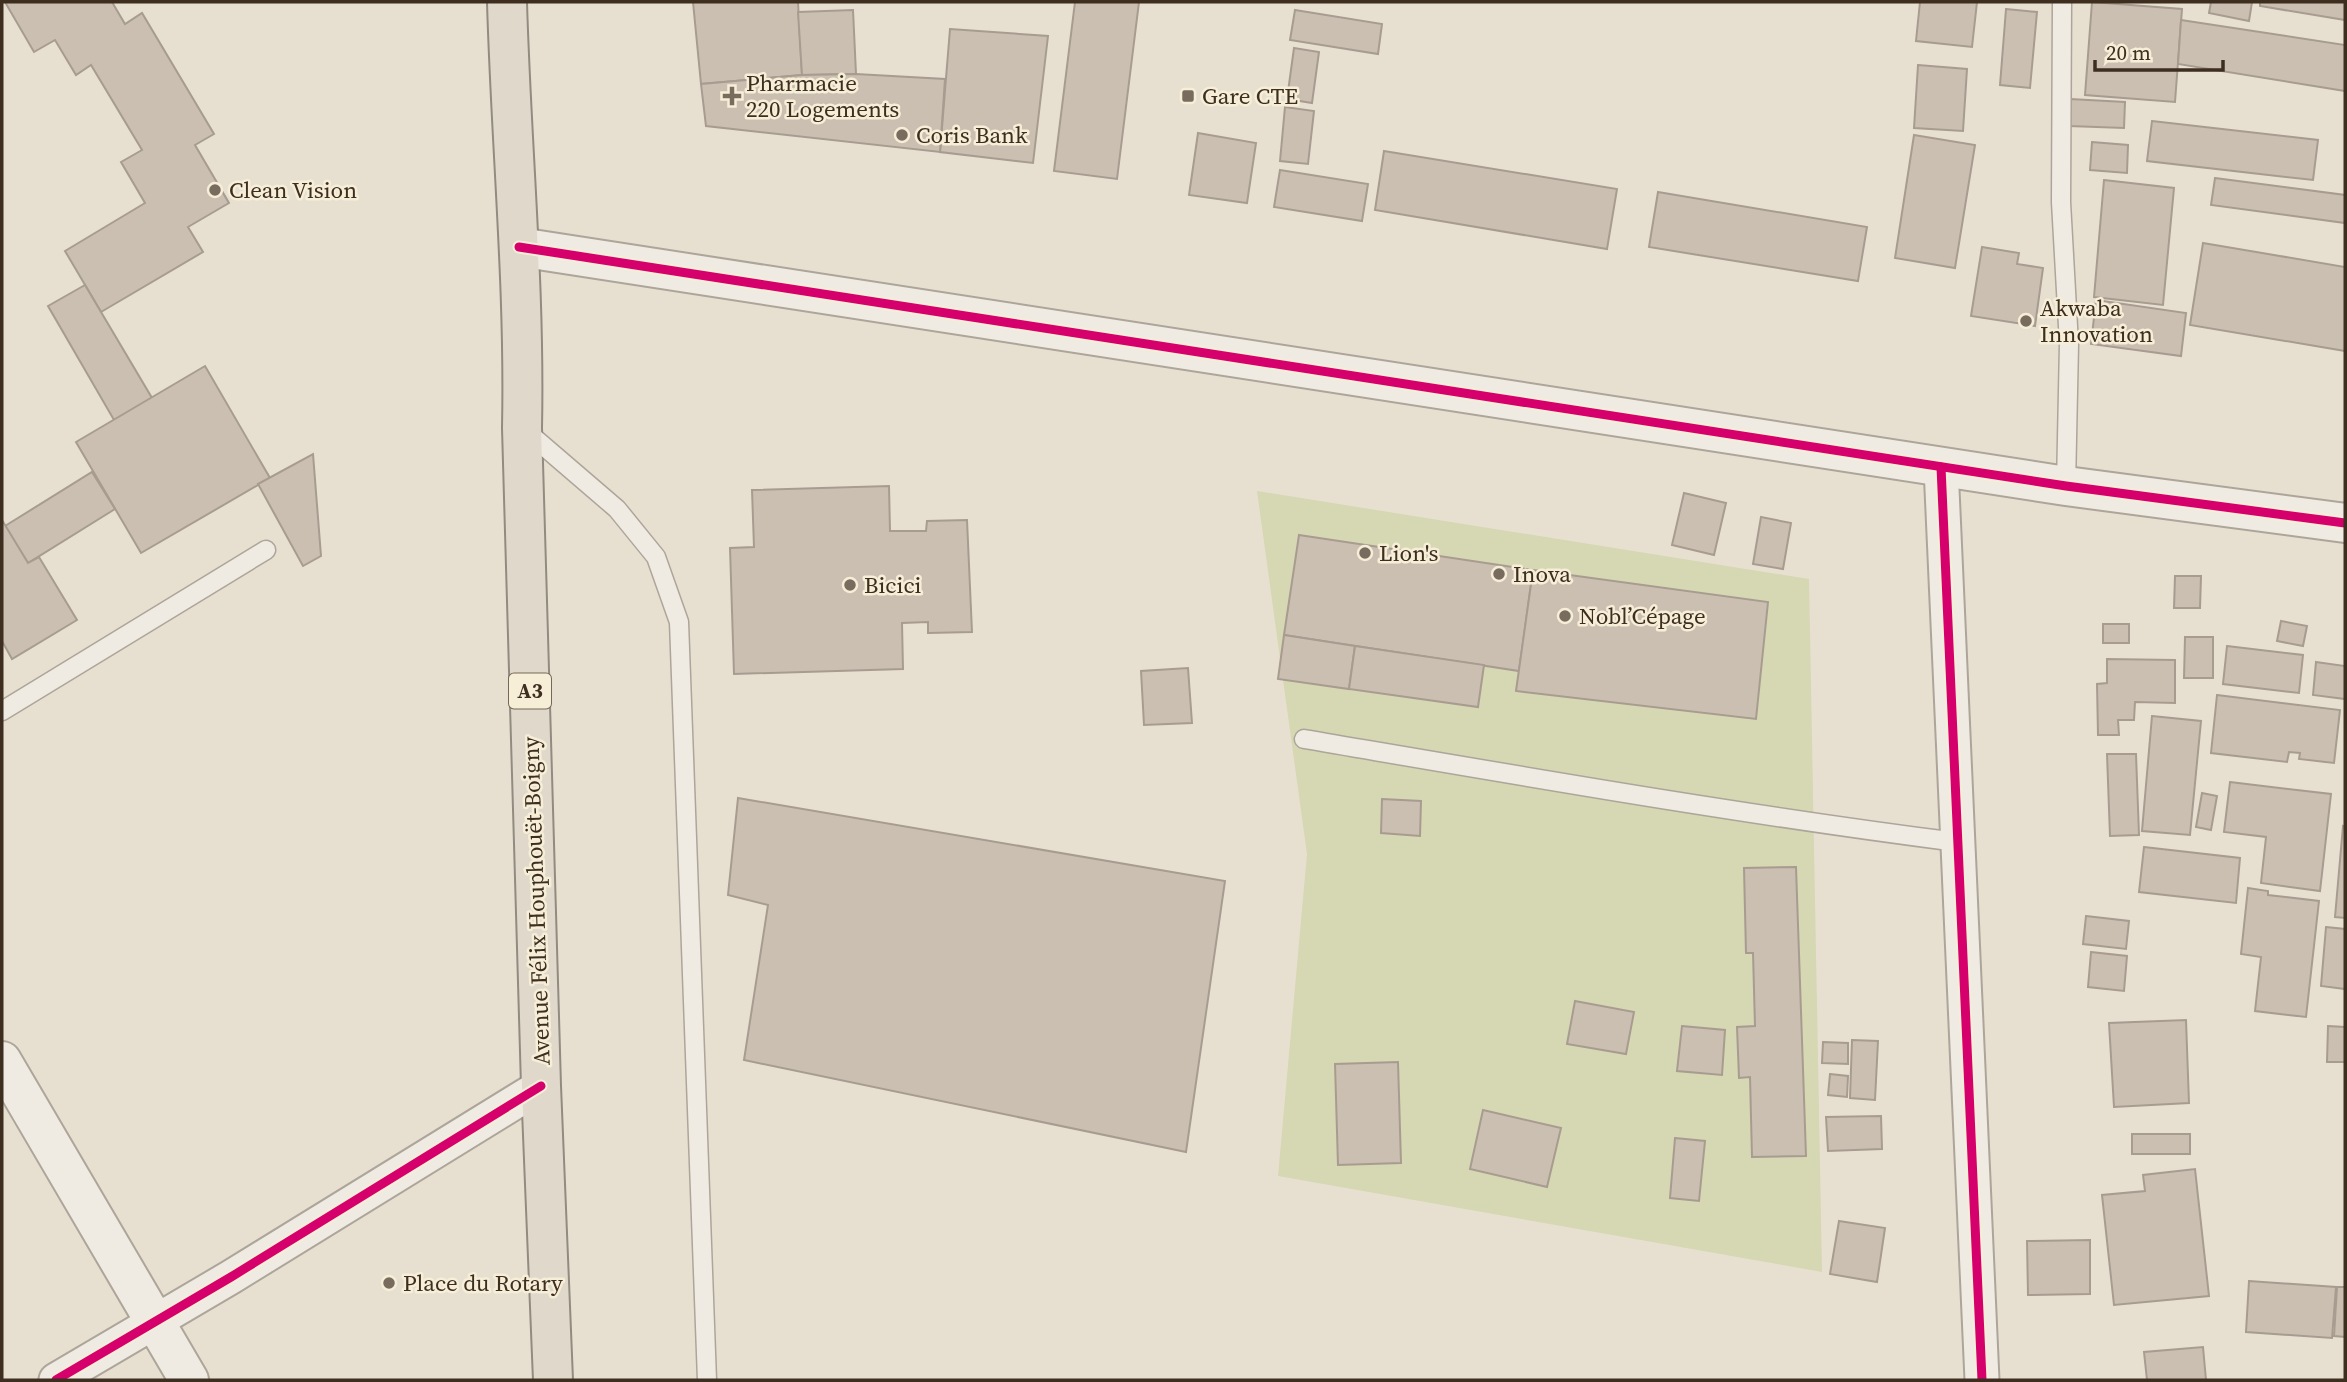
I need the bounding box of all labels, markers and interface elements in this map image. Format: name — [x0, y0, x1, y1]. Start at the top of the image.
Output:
scale bar — [2095, 28, 2223, 72]
text: 20 m — [2106, 38, 2151, 67]
place label: Pharmacie 220 Logements — [746, 67, 899, 125]
place label: Gare CTE — [1202, 80, 1298, 112]
marker: Pharmacie 220 Logements — [724, 88, 740, 104]
marker: Gare CTE — [1180, 88, 1196, 104]
place label: Coris Bank — [916, 119, 1028, 151]
marker: Coris Bank — [894, 127, 910, 143]
place label: Clean Vision — [229, 174, 357, 206]
marker: Clean Vision — [207, 182, 223, 198]
place label: Akwaba Innovation — [2040, 292, 2153, 350]
marker: Akwaba Innovation — [2018, 313, 2034, 329]
place label: Lion's — [1379, 537, 1438, 569]
marker: Lion's — [1357, 545, 1373, 561]
place label: Inova — [1513, 558, 1571, 590]
marker: Inova — [1491, 566, 1507, 582]
place label: Bicici — [864, 569, 922, 601]
marker: Bicici — [842, 577, 858, 593]
place label: Nobl’Cépage — [1579, 600, 1706, 632]
marker: Nobl’Cépage — [1557, 608, 1573, 624]
road number: A3 — [509, 674, 551, 708]
street label: Avenue Félix Houphouët-Boigny — [514, 736, 558, 1066]
place label: Place du Rotary — [403, 1267, 563, 1299]
marker: Place du Rotary — [381, 1275, 397, 1291]

